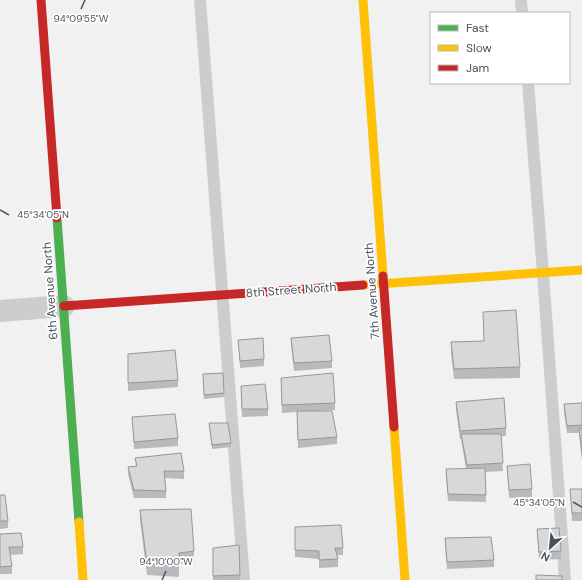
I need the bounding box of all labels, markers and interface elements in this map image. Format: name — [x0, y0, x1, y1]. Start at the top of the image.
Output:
text: 94°09'55"W — [54, 12, 109, 25]
legend — [430, 12, 570, 84]
text: Fast — [466, 20, 489, 36]
text: Slow — [466, 40, 492, 56]
text: Jam — [466, 60, 489, 76]
text: 45°34'05"N — [17, 208, 69, 221]
street label: 6th Avenue North — [39, 242, 61, 340]
street label: 7th Avenue North — [361, 242, 383, 340]
street label: 8th Street North — [245, 279, 337, 301]
text: 45°34'05"N — [513, 496, 565, 509]
north arrow — [530, 528, 570, 568]
text: N — [539, 549, 552, 565]
text: 94°10'00"W — [139, 555, 193, 568]

